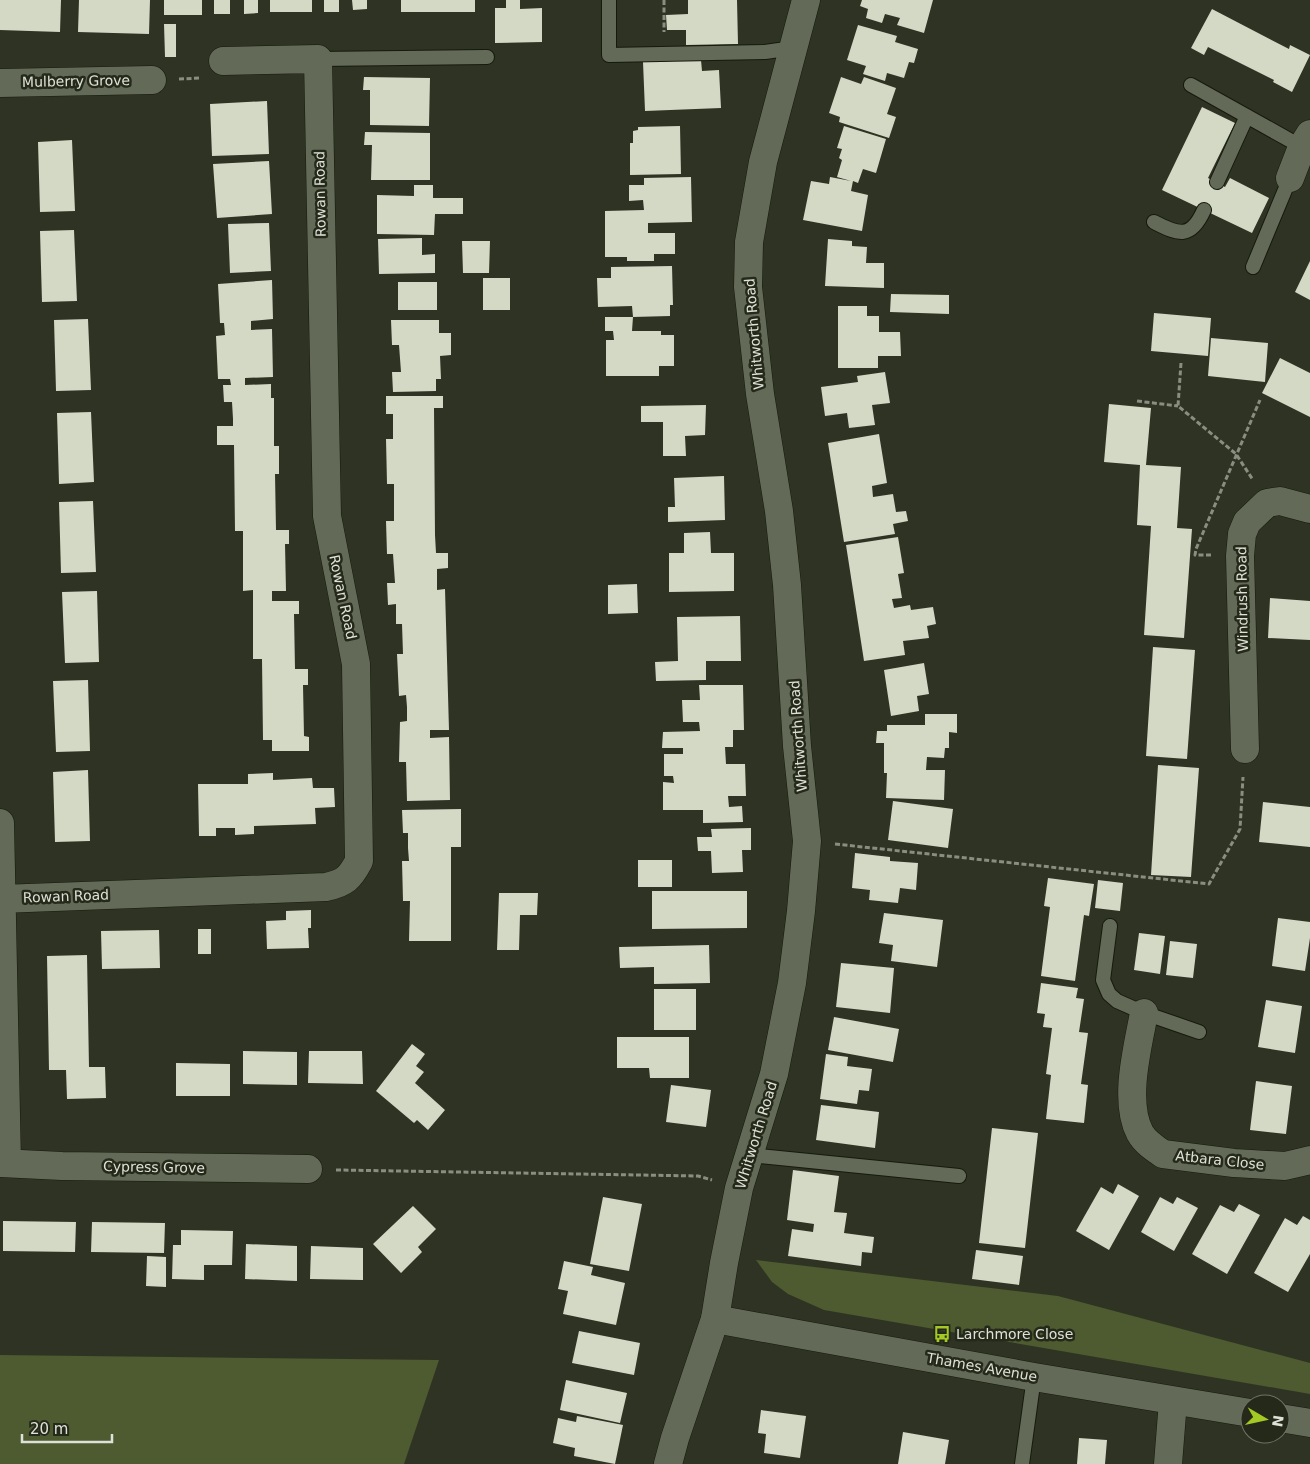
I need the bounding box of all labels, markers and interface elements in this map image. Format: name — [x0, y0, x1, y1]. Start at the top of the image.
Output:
street label: Mulberry Grove — [22, 72, 130, 90]
street label: Rowan Road — [311, 151, 329, 237]
street label: Whitworth Road — [741, 278, 767, 390]
street label: Windrush Road — [1233, 546, 1251, 652]
street label: Rowan Road — [326, 553, 360, 641]
street label: Whitworth Road — [786, 680, 810, 792]
street label: Rowan Road — [23, 887, 109, 905]
street label: Whitworth Road — [732, 1079, 780, 1191]
street label: Atbara Close — [1175, 1147, 1265, 1173]
street label: Cypress Grove — [103, 1158, 205, 1176]
bus stop icon: Larchmore Close — [932, 1324, 952, 1344]
place label: Larchmore Close — [956, 1326, 1073, 1342]
street label: Thames Avenue — [924, 1349, 1039, 1385]
north arrow — [1240, 1394, 1290, 1444]
scale bar — [22, 1412, 112, 1444]
text: N — [1269, 1414, 1287, 1428]
text: 20 m — [30, 1420, 68, 1438]

